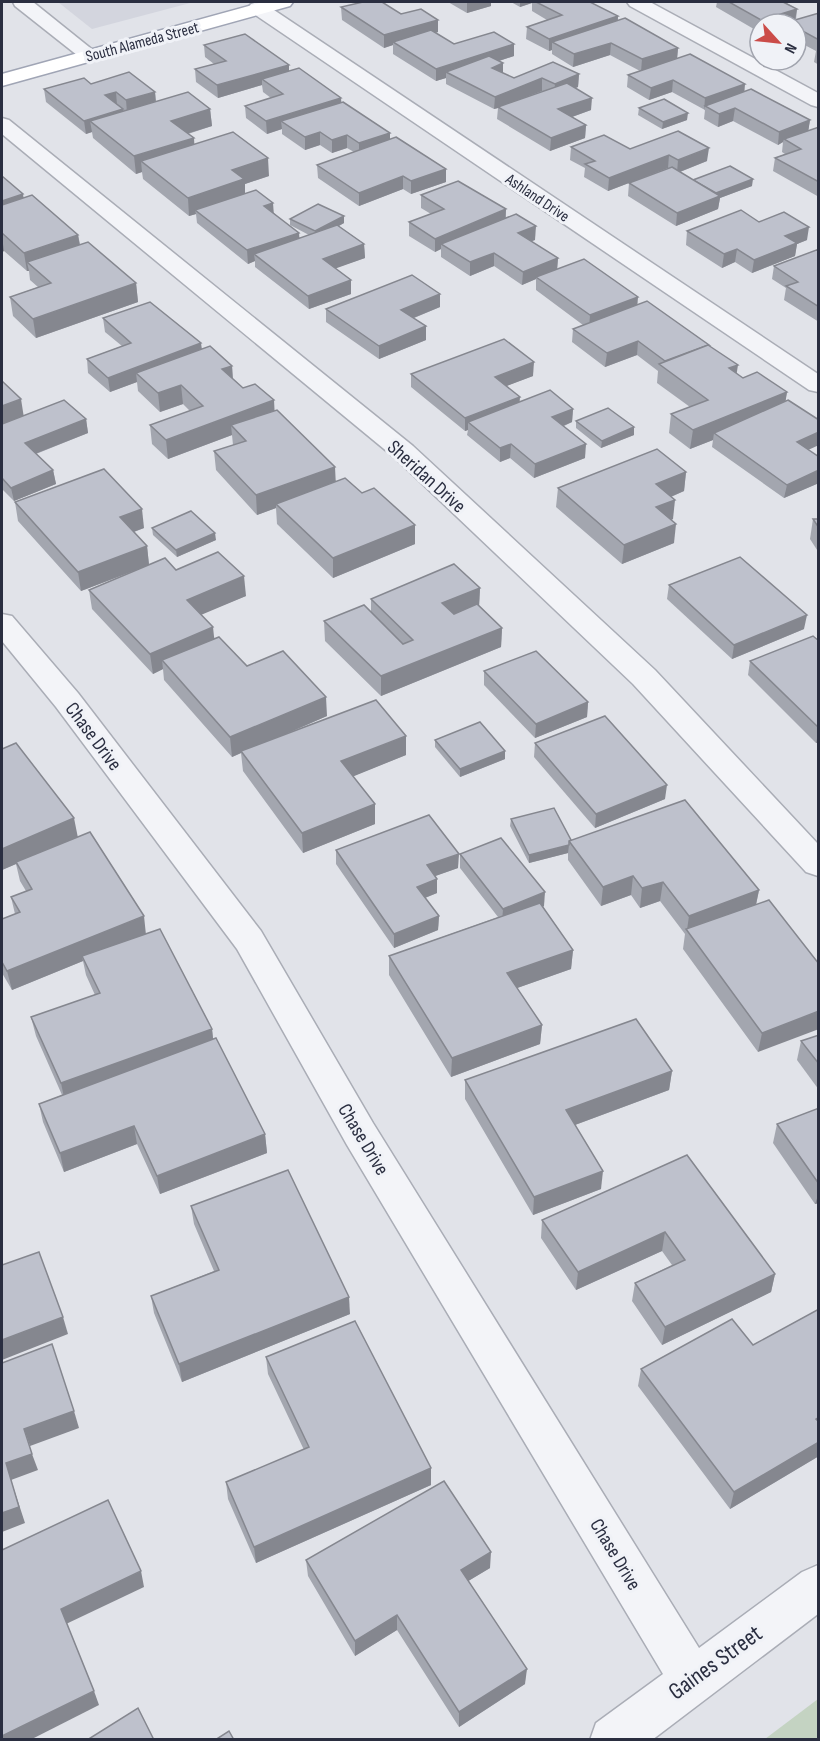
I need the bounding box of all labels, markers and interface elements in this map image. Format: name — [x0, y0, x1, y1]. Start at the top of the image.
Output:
north arrow — [748, 12, 808, 72]
street label: South Alameda Street — [84, 18, 201, 67]
text: N — [780, 40, 800, 56]
street label: Ashland Drive — [501, 170, 573, 226]
street label: Sheridan Drive — [382, 435, 471, 518]
street label: Chase Drive — [60, 698, 127, 775]
street label: Chase Drive — [332, 1099, 394, 1180]
street label: Chase Drive — [584, 1514, 646, 1595]
street label: Gaines Street — [663, 1619, 768, 1706]

